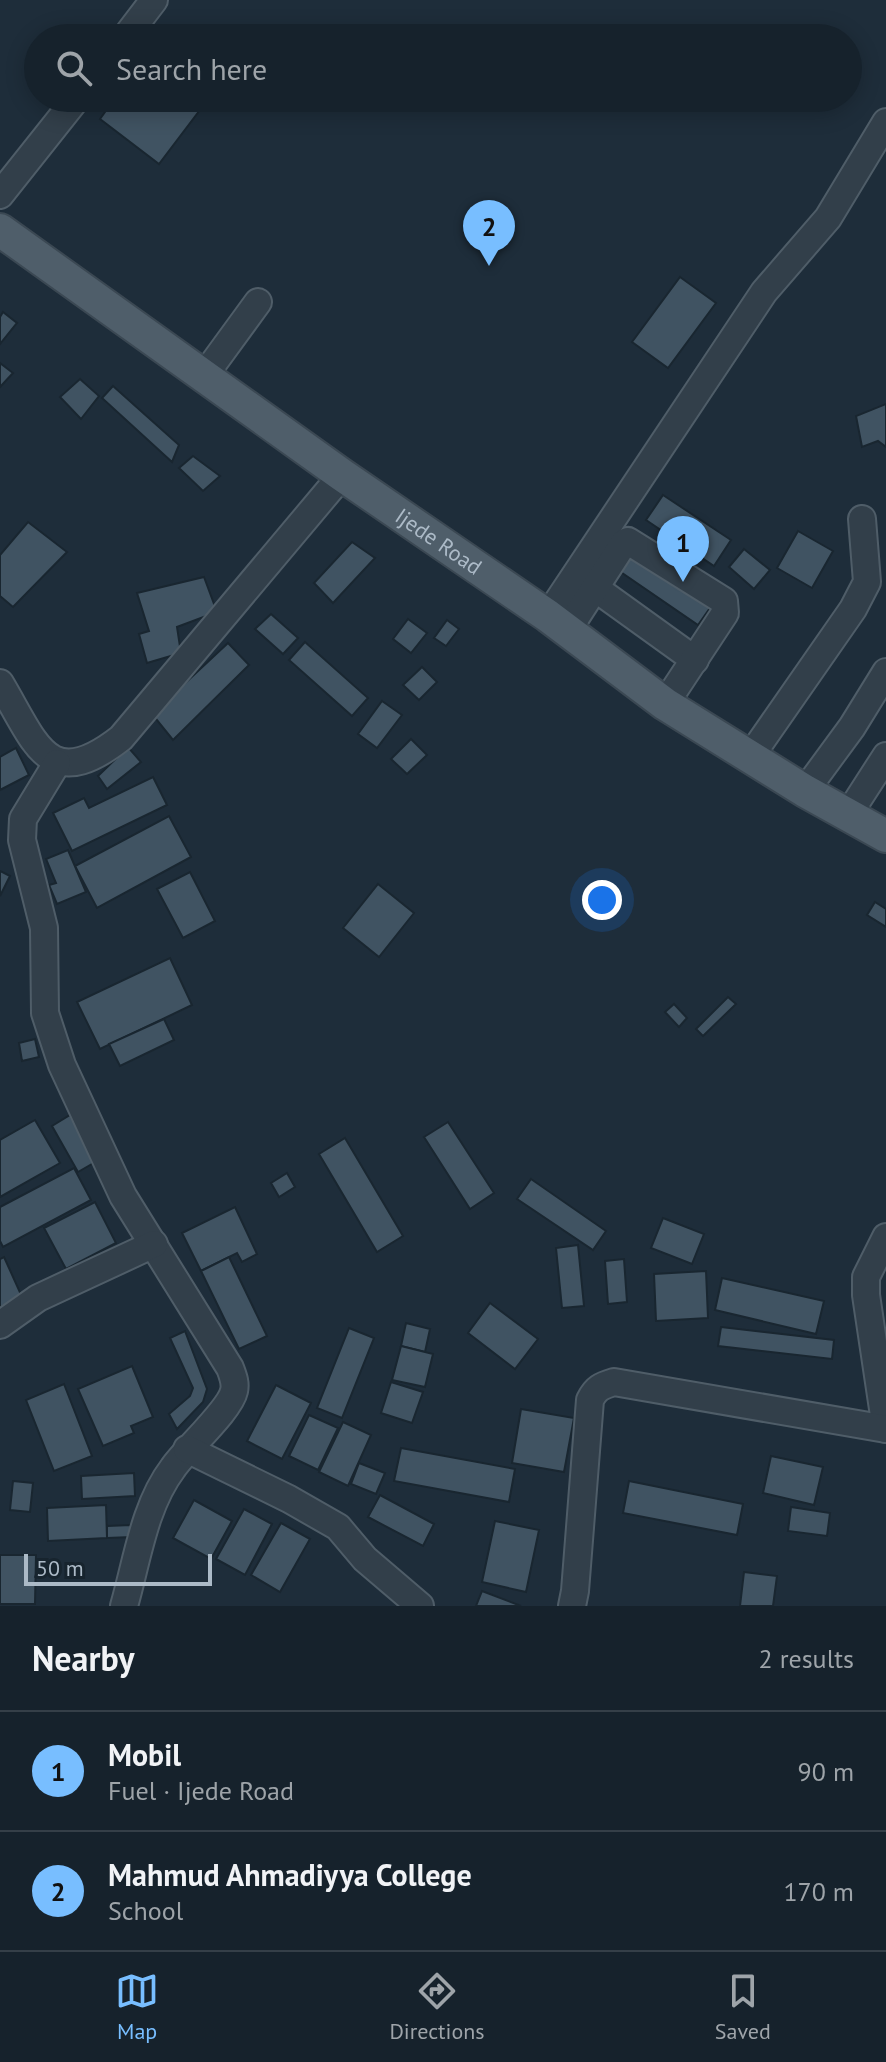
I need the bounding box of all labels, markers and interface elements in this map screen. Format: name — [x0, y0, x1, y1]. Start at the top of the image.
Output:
search box — [24, 24, 862, 112]
icon: search — [52, 46, 96, 90]
text: Search here — [116, 49, 267, 88]
pin: 2 — [463, 200, 515, 266]
street label: Ijede Road — [390, 502, 488, 581]
pin: 1 — [657, 516, 709, 582]
your location — [582, 880, 622, 920]
scale bar — [24, 1550, 212, 1586]
text: 50 m — [36, 1554, 84, 1582]
text: Nearby — [32, 1636, 134, 1680]
text: 2 results — [759, 1642, 854, 1675]
text: Mobil — [108, 1735, 181, 1774]
text: 1 — [51, 1755, 65, 1788]
text: 90 m — [798, 1755, 854, 1788]
text: Fuel · Ijede Road — [108, 1774, 294, 1807]
text: Mahmud Ahmadiyya College — [108, 1855, 472, 1894]
text: 2 — [51, 1875, 65, 1908]
text: 170 m — [783, 1875, 854, 1908]
text: School — [108, 1894, 183, 1927]
tab: Map — [115, 1969, 159, 2045]
tab: Directions — [389, 1969, 485, 2045]
tab: Saved — [715, 1969, 771, 2045]

